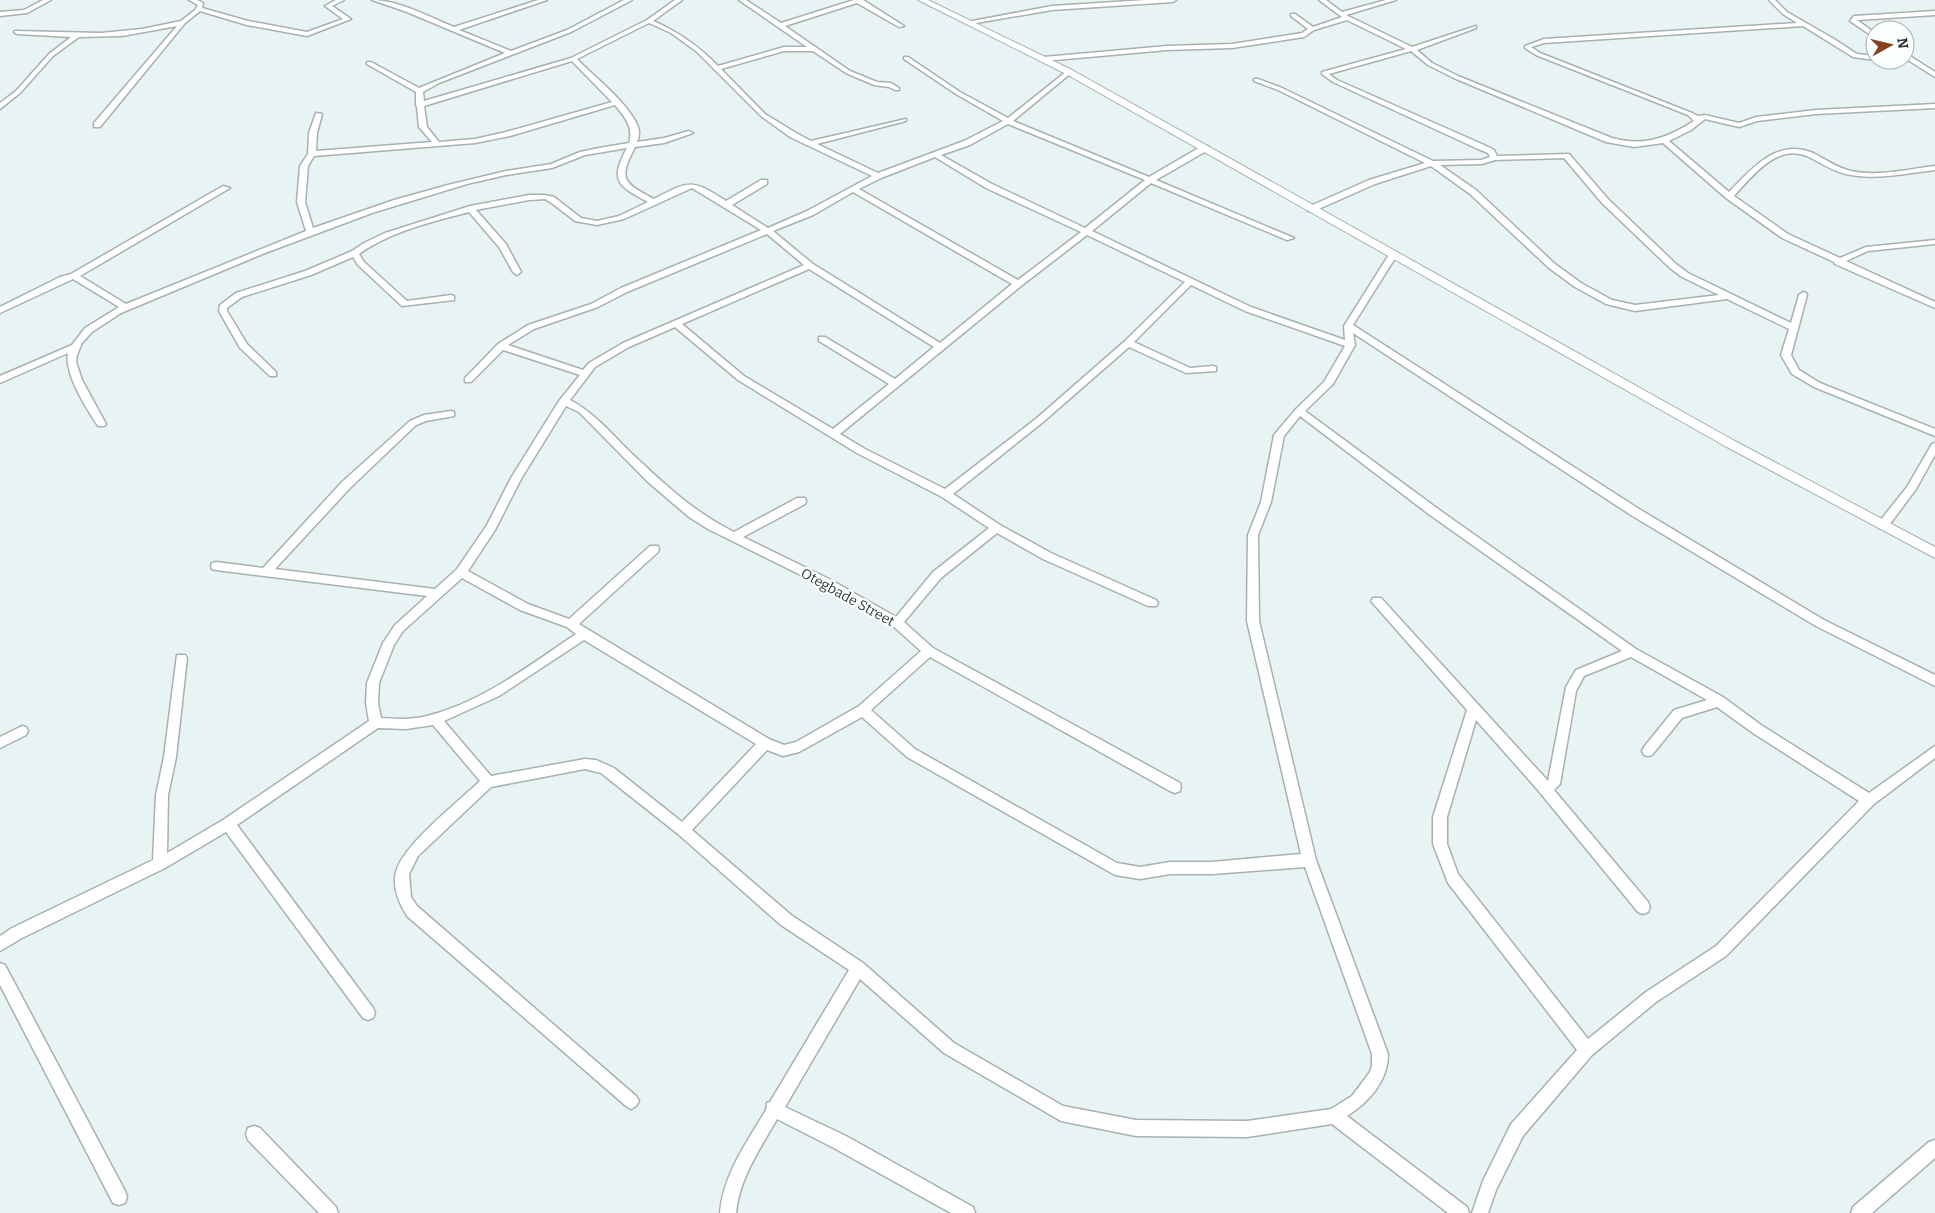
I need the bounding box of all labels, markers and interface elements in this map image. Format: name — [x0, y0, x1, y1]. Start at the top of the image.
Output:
north arrow — [1865, 20, 1915, 70]
text: N — [1893, 37, 1912, 50]
street label: Otegbade Street — [798, 565, 898, 630]

